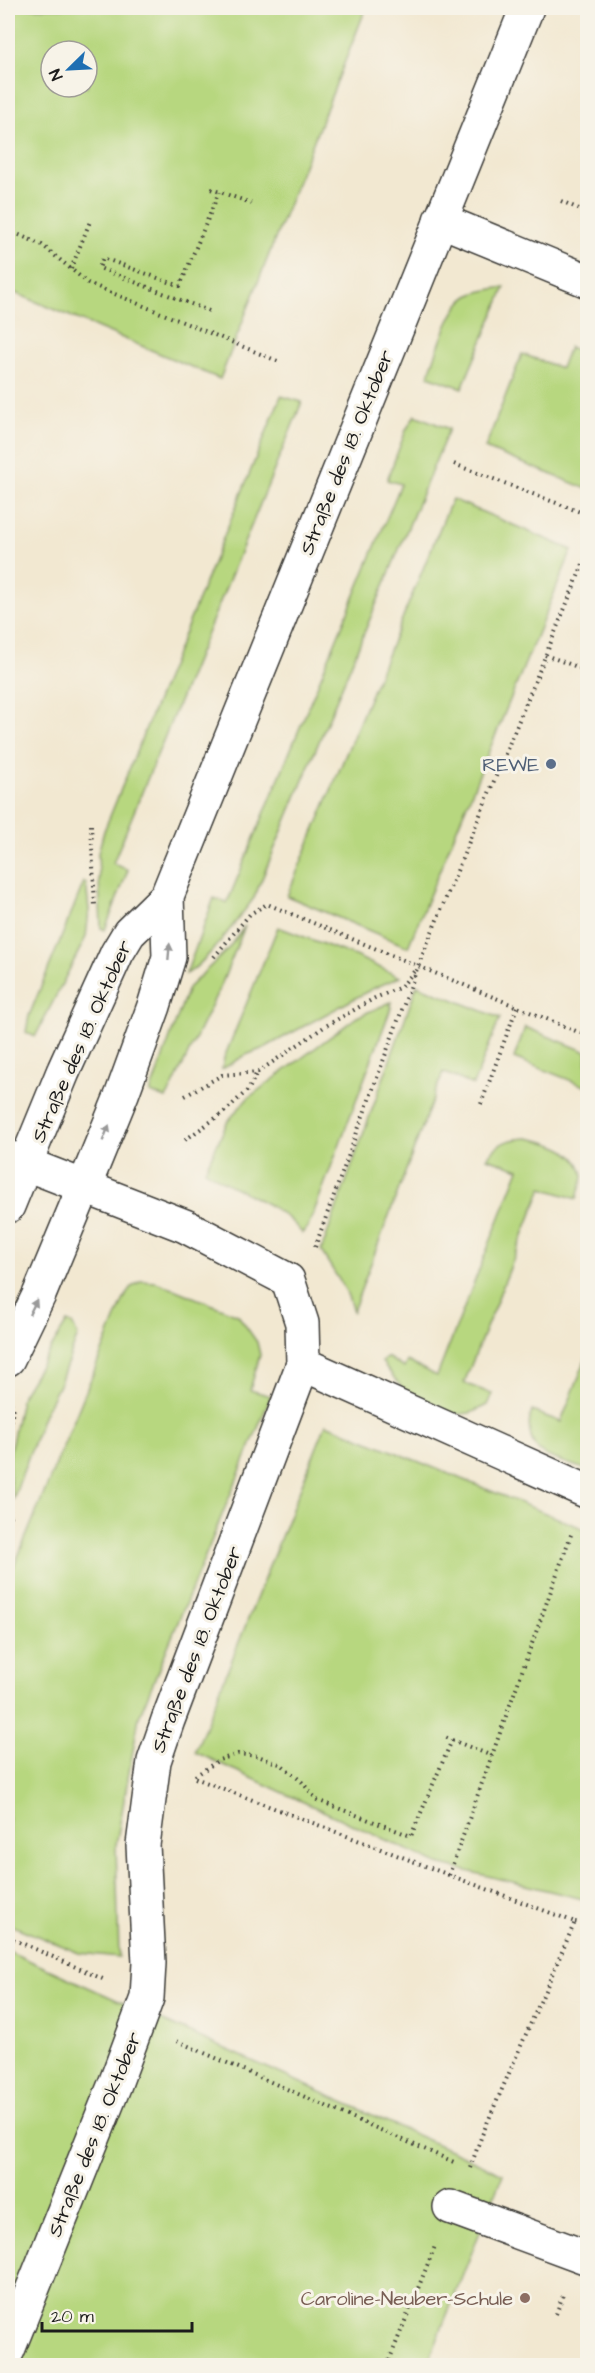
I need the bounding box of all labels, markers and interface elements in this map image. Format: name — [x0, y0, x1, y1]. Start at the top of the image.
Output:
north arrow — [39, 39, 99, 99]
text: N — [44, 66, 68, 84]
street label: Straße des 18. Oktober — [293, 346, 401, 559]
place label: REWE — [482, 751, 539, 779]
marker: REWE — [544, 757, 558, 771]
street label: Straße des 18. Oktober — [25, 936, 139, 1147]
one-way arrow — [164, 942, 174, 961]
one-way arrow — [102, 1124, 111, 1142]
one-way arrow — [28, 1298, 38, 1315]
street label: Straße des 18. Oktober — [145, 1542, 249, 1757]
street label: Straße des 18. Oktober — [41, 2028, 149, 2241]
place label: Caroline-Neuber-Schule — [301, 2285, 513, 2313]
marker: Caroline-Neuber-Schule — [518, 2291, 532, 2305]
scale bar — [42, 2295, 192, 2333]
text: 20 m — [51, 2304, 94, 2329]

